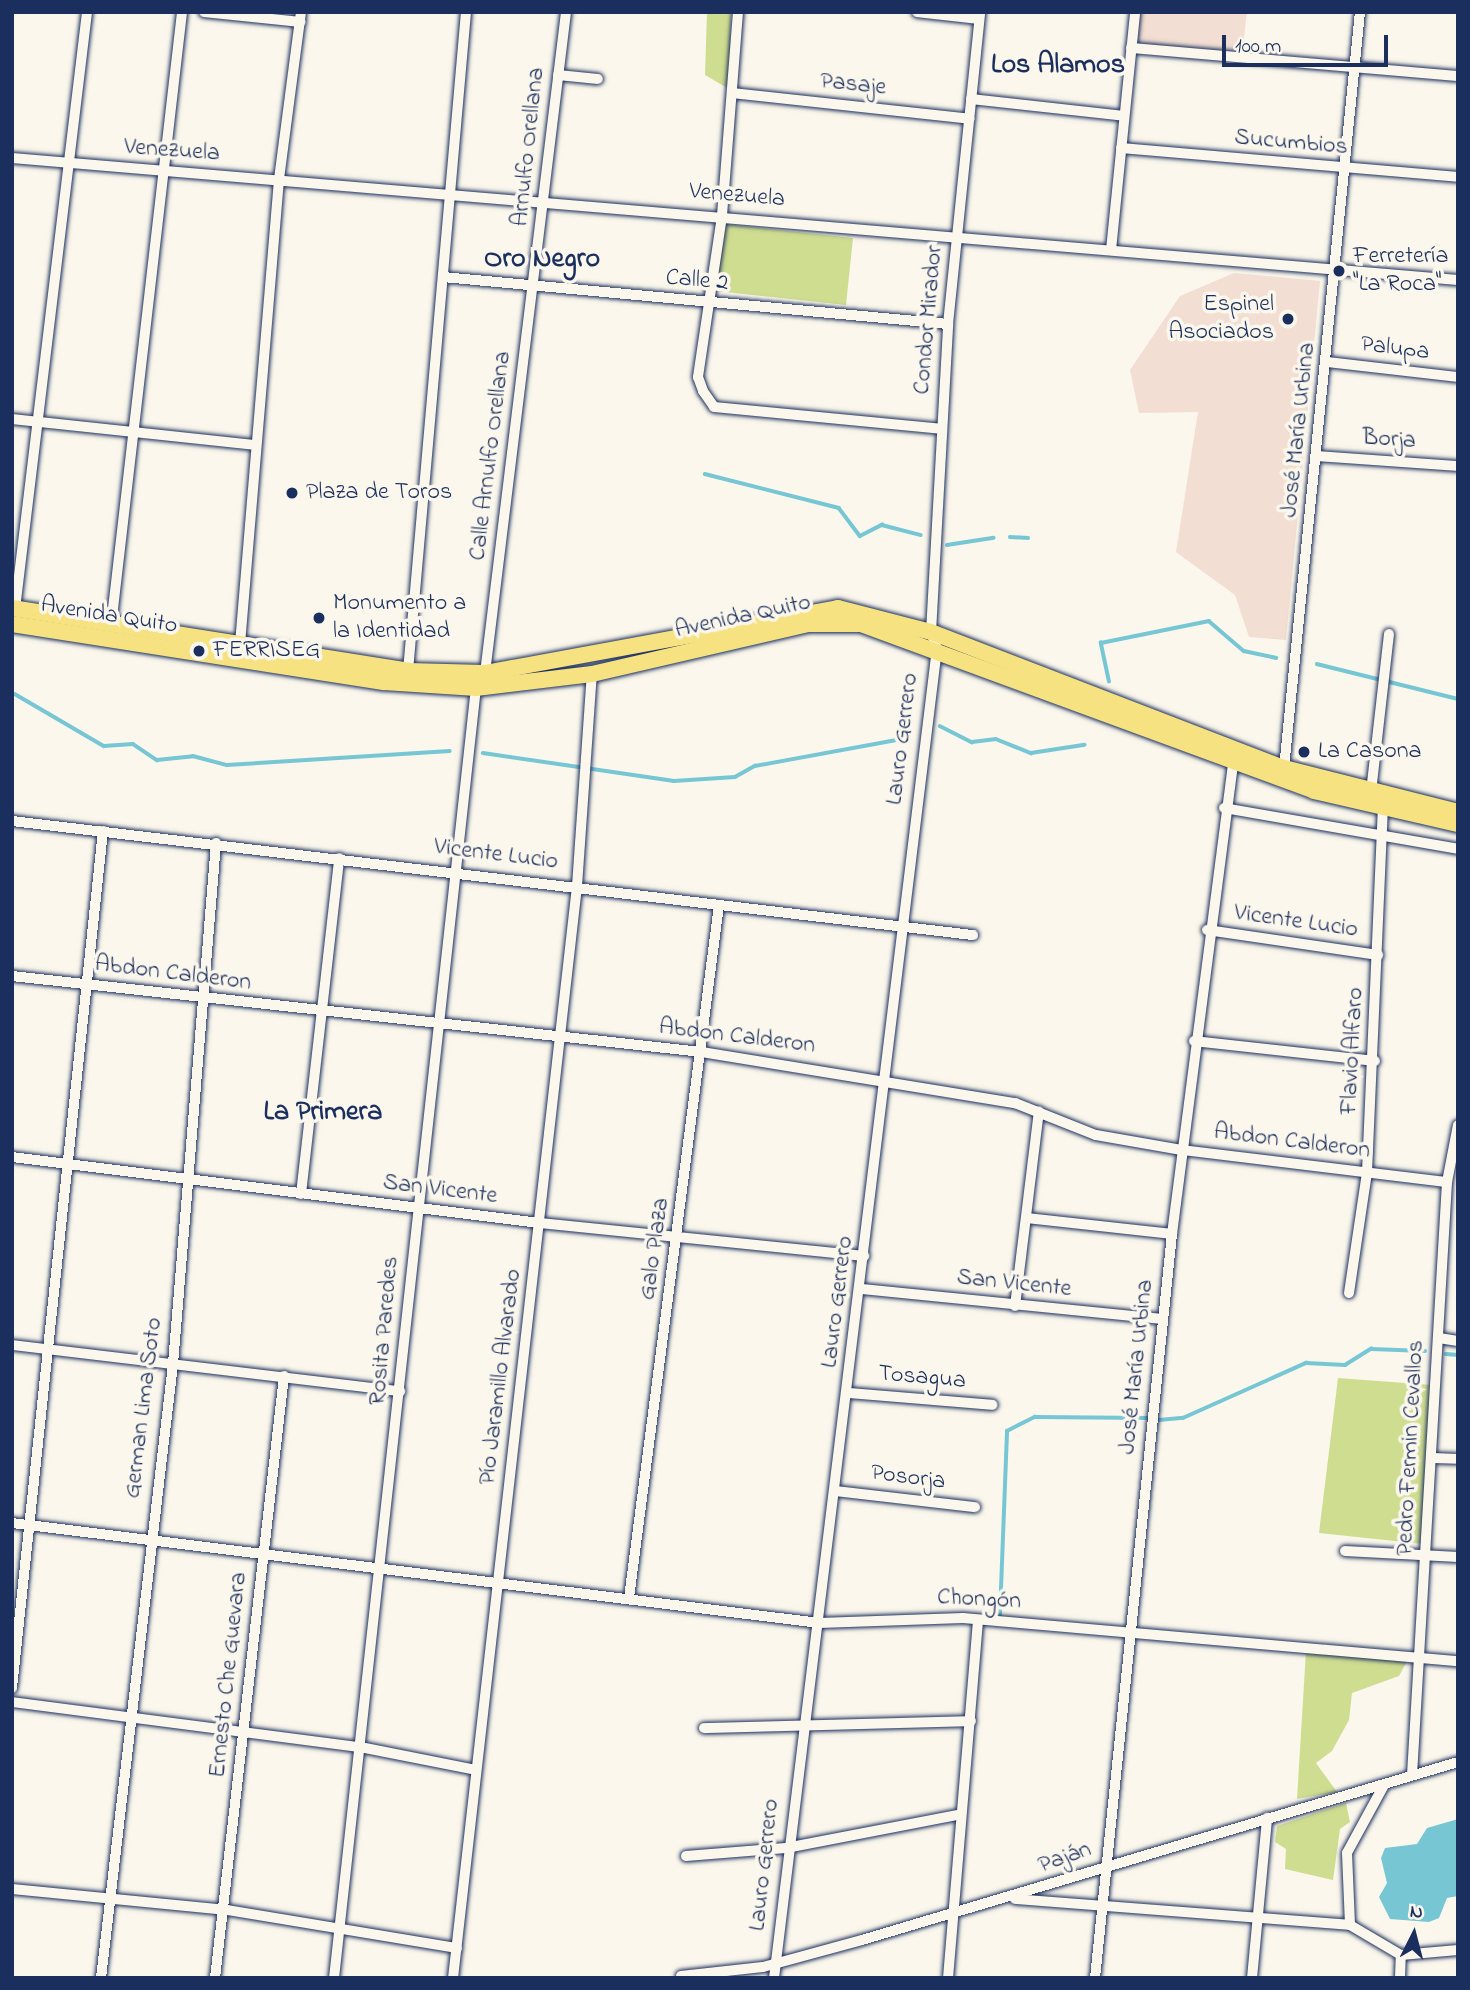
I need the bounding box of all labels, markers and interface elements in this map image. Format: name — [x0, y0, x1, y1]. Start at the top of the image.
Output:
scale bar — [1225, 21, 1391, 65]
text: 100 m — [1235, 32, 1281, 62]
district label: Los Alamos — [991, 49, 1125, 83]
street label: Arnulfo Orellana — [506, 66, 552, 228]
street label: Pasaje — [819, 67, 887, 103]
street label: Sucumbios — [1233, 124, 1349, 162]
street label: Venezuela — [123, 133, 221, 169]
street label: Venezuela — [688, 177, 786, 215]
district label: Oro Negro — [484, 243, 600, 277]
place label: Ferretería "La Roca" — [1353, 243, 1448, 299]
street label: Condor Mirador — [908, 244, 950, 396]
marker: Ferretería "La Roca" — [1331, 263, 1347, 279]
street label: Calle 2 — [664, 264, 730, 298]
place label: Espinel Asociados — [1168, 291, 1274, 347]
marker: Espinel Asociados — [1280, 311, 1296, 327]
street label: Palupa — [1359, 330, 1431, 368]
street label: José María Urbina — [1275, 341, 1323, 519]
street label: Calle Arnulfo Orellana — [464, 350, 518, 562]
street label: Borja — [1361, 424, 1417, 456]
place label: Plaza de Toros — [306, 479, 452, 507]
marker: Plaza de Toros — [284, 485, 300, 501]
street label: Avenida Quito — [672, 589, 814, 645]
place label: Monumento a la Identidad — [333, 590, 466, 646]
street label: Avenida Quito — [39, 591, 179, 641]
marker: Monumento a la Identidad — [311, 610, 327, 626]
place label: FERRISEG — [213, 637, 320, 665]
marker: FERRISEG — [191, 643, 207, 659]
street label: Lauro Gerrero — [881, 671, 925, 807]
place label: La Casona — [1318, 738, 1421, 766]
marker: La Casona — [1296, 744, 1312, 760]
street label: Vicente Lucio — [432, 833, 560, 877]
street label: Vicente Lucio — [1232, 899, 1360, 945]
street label: Abdon Calderon — [93, 950, 253, 998]
street label: Flavio Alfaro — [1335, 987, 1371, 1115]
street label: Abdon Calderon — [657, 1013, 817, 1061]
district label: La Primera — [264, 1096, 382, 1130]
street label: Abdon Calderon — [1212, 1118, 1372, 1166]
street label: San Vicente — [381, 1169, 499, 1211]
street label: Galo Plaza — [634, 1196, 676, 1302]
street label: Lauro Gerrero — [816, 1234, 860, 1370]
street label: Rosita Paredes — [364, 1255, 406, 1407]
street label: San Vicente — [955, 1264, 1073, 1304]
street label: Pío Jaramillo Alvarado — [473, 1267, 529, 1487]
street label: José María Urbina — [1113, 1278, 1161, 1456]
street label: German Lima Soto — [119, 1316, 169, 1500]
street label: Pedro Fermin Cevallos — [1391, 1339, 1431, 1557]
street label: Tosagua — [877, 1360, 967, 1396]
street label: Posorja — [869, 1459, 947, 1497]
street label: Ernesto Che Guevara — [204, 1571, 254, 1779]
street label: Chongón — [936, 1583, 1022, 1617]
street label: Lauro Gerrero — [744, 1797, 786, 1933]
street label: Paján — [1035, 1836, 1095, 1880]
north arrow — [1379, 1899, 1449, 1969]
text: N — [1408, 1899, 1424, 1927]

